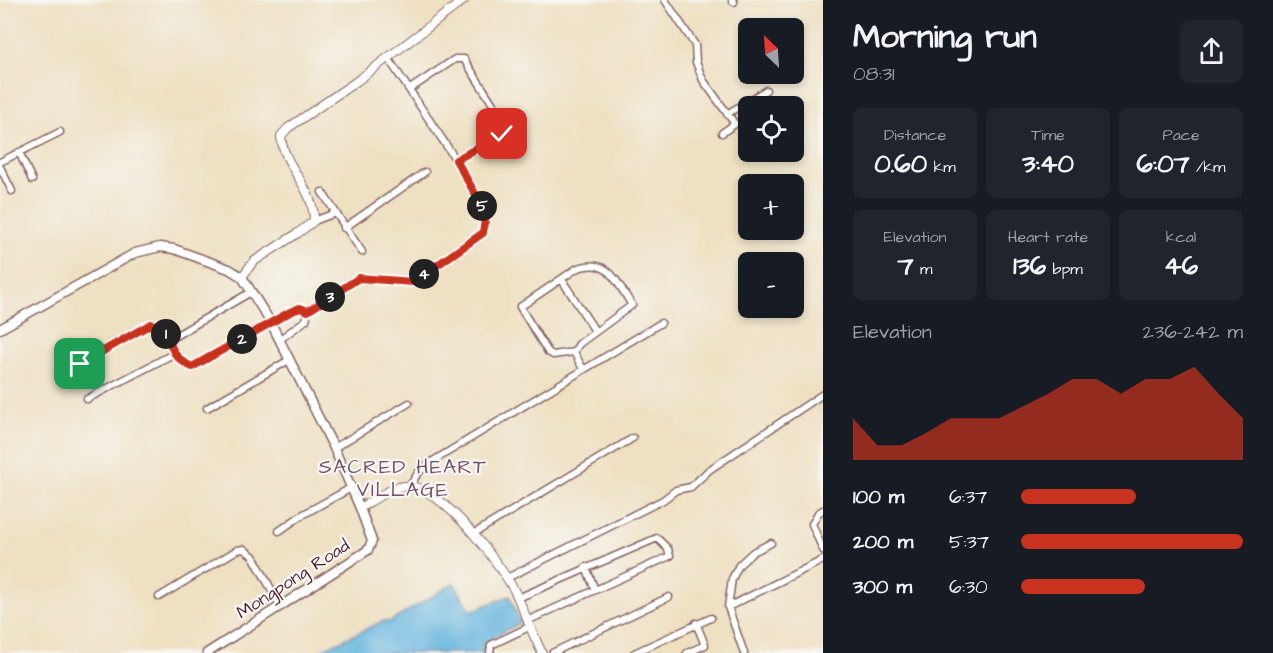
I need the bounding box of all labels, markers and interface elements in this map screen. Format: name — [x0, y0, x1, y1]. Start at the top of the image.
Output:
text: Morning run — [853, 14, 1037, 60]
north arrow — [738, 18, 804, 84]
map controls — [738, 18, 804, 318]
button: share — [1180, 20, 1243, 83]
text: 08:31 — [853, 60, 895, 88]
button: locate — [738, 96, 804, 162]
pin — [476, 108, 527, 159]
icon: check — [485, 117, 518, 150]
text: Distance — [884, 124, 946, 146]
text: Time — [1031, 124, 1065, 146]
text: Pace — [1162, 124, 1200, 146]
text: 0.60 — [874, 146, 927, 182]
text: 3:40 — [1022, 146, 1074, 182]
text: 6:07 — [1136, 146, 1190, 182]
text: km — [927, 156, 956, 178]
text: /km — [1190, 156, 1226, 178]
button: + — [738, 174, 804, 240]
pin: 5 — [467, 191, 497, 221]
text: 5 — [476, 195, 488, 217]
text: Elevation — [884, 226, 946, 248]
text: Heart rate — [1008, 226, 1088, 248]
text: kcal — [1166, 226, 1196, 248]
text: 7 — [898, 248, 914, 284]
text: 136 — [1013, 248, 1046, 284]
text: 46 — [1164, 248, 1198, 284]
button: − — [738, 252, 804, 318]
text: m — [914, 258, 932, 280]
text: bpm — [1046, 258, 1083, 280]
pin: 4 — [409, 259, 439, 289]
text: 4 — [419, 263, 429, 285]
pin: 3 — [315, 282, 345, 312]
text: 3 — [326, 286, 334, 308]
text: Elevation — [853, 318, 932, 346]
text: 236–242 m — [1143, 318, 1243, 346]
pin: 1 — [151, 319, 181, 349]
text: 1 — [165, 323, 167, 345]
pin: 2 — [227, 324, 257, 354]
text: 2 — [237, 328, 247, 350]
pin — [54, 338, 105, 389]
icon: arrive — [63, 347, 96, 380]
district label: SACRED HEART VILLAGE — [319, 453, 487, 504]
text: 100 m — [853, 483, 904, 511]
text: 6:37 — [949, 483, 987, 511]
text: 200 m — [853, 528, 913, 556]
text: 5:37 — [949, 528, 989, 556]
street label: Mongpong Road — [232, 533, 355, 626]
text: 300 m — [853, 573, 912, 601]
text: 6:30 — [949, 573, 988, 601]

